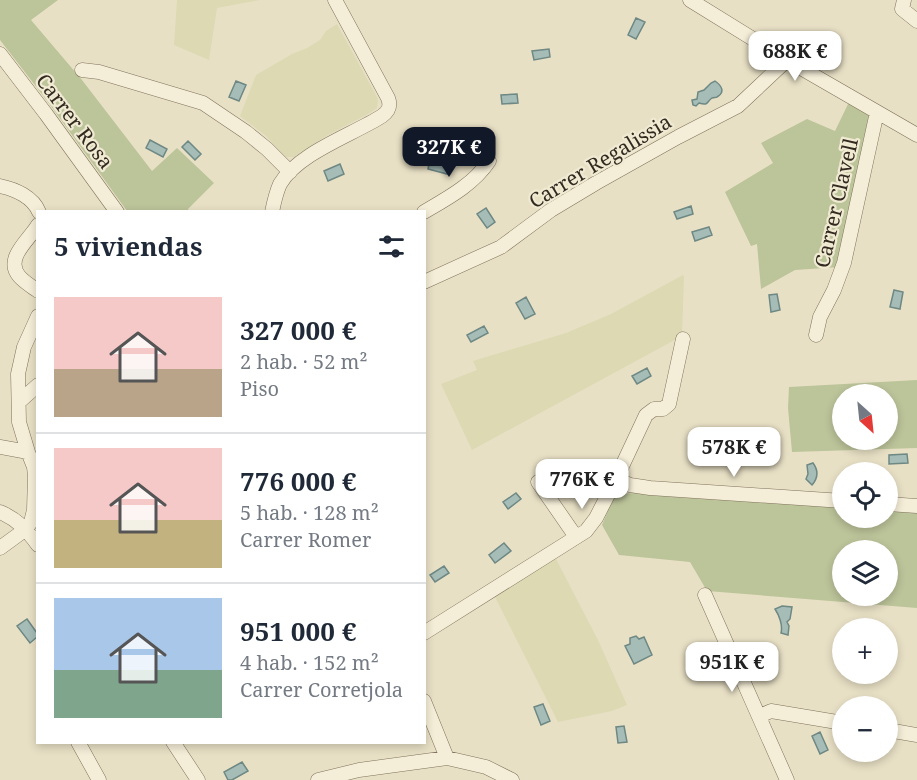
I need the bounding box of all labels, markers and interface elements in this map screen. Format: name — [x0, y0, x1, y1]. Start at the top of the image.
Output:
pin: 688K € — [746, 31, 844, 82]
text: 688K € — [763, 37, 827, 64]
street label: Carrer Rosa — [30, 68, 120, 174]
street label: Carrer Regalissia — [524, 108, 676, 214]
pin: 327K € — [400, 127, 498, 178]
text: 327K € — [417, 133, 481, 160]
street label: Carrer Clavell — [808, 136, 864, 270]
text: 5 viviendas — [54, 228, 202, 264]
icon: filters — [375, 230, 408, 263]
text: 327 000 € — [240, 312, 356, 348]
icon: home — [102, 321, 174, 393]
text: 2 hab. · 52 m² — [240, 348, 367, 375]
text: Piso — [240, 375, 279, 402]
north arrow — [832, 384, 898, 450]
map controls — [832, 384, 898, 762]
pin: 578K € — [685, 427, 783, 478]
text: 578K € — [702, 433, 766, 460]
pin: 776K € — [533, 459, 631, 510]
button: locate — [832, 462, 898, 528]
text: 776 000 € — [240, 463, 356, 499]
text: 776K € — [550, 465, 614, 492]
icon: home — [102, 472, 174, 544]
text: 5 hab. · 128 m² — [240, 499, 379, 526]
text: Carrer Romer — [240, 526, 371, 553]
button: layers — [832, 540, 898, 606]
text: 951 000 € — [240, 613, 356, 649]
button: + — [832, 618, 898, 684]
icon: home — [102, 622, 174, 694]
pin: 951K € — [683, 642, 781, 693]
text: 951K € — [700, 648, 764, 675]
text: 4 hab. · 152 m² — [240, 649, 379, 676]
text: Carrer Corretjola — [240, 676, 403, 703]
button: − — [832, 696, 898, 762]

